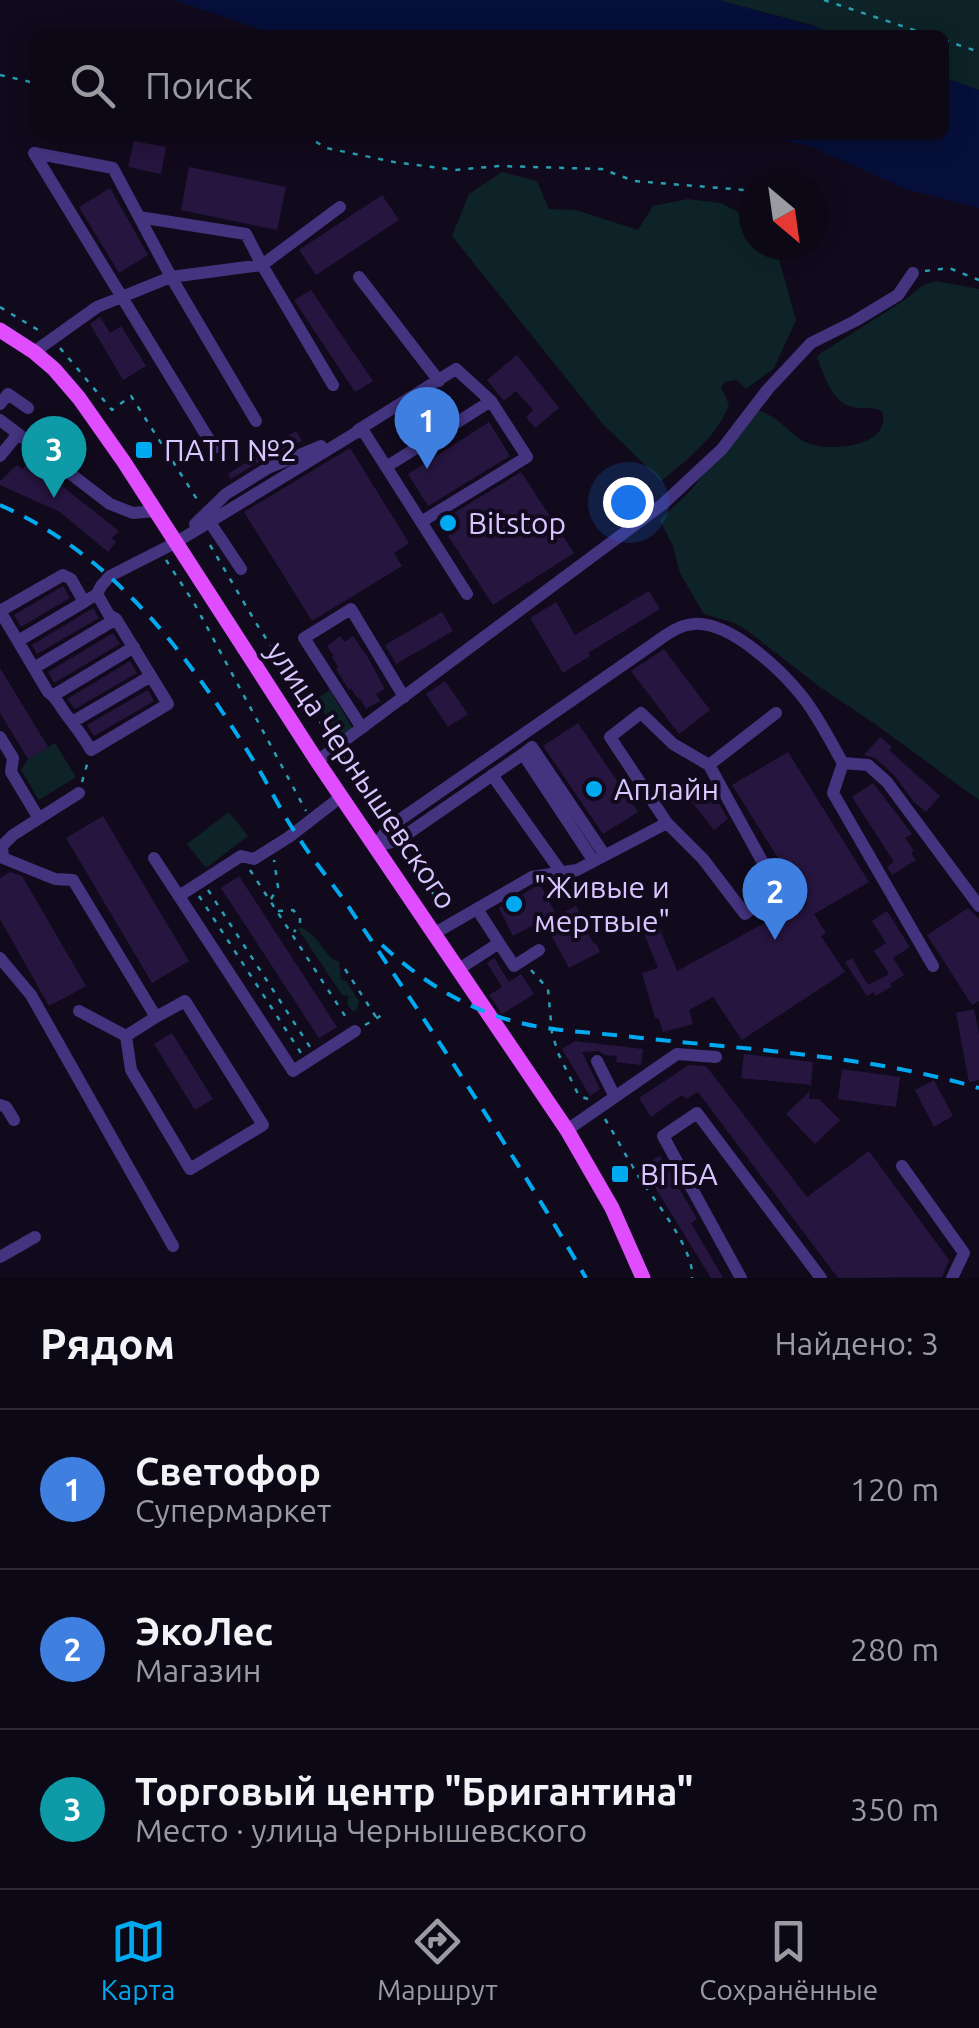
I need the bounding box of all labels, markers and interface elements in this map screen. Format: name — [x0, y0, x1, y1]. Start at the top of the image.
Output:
search box — [30, 30, 949, 140]
icon: search — [65, 58, 120, 113]
text: Поиск — [145, 64, 253, 106]
north arrow — [739, 170, 829, 260]
pin: 1 — [394, 386, 460, 469]
pin: 3 — [22, 416, 86, 498]
place label: ПАТП №2 — [164, 433, 297, 467]
marker: ПАТП №2 — [133, 439, 155, 461]
your location — [603, 477, 654, 528]
place label: Bitstop — [468, 506, 566, 540]
marker: Bitstop — [437, 512, 459, 534]
street label: улица Чернышевского — [260, 635, 464, 915]
place label: Аплайн — [614, 772, 719, 806]
marker: Аплайн — [583, 778, 605, 800]
pin: 2 — [742, 858, 808, 940]
place label: "Живые и мертвые" — [534, 870, 670, 938]
marker: "Живые и мертвые" — [503, 893, 525, 915]
place label: ВПБА — [640, 1157, 718, 1191]
marker: ВПБА — [609, 1163, 631, 1185]
text: Рядом — [40, 1320, 175, 1367]
text: Найдено: 3 — [774, 1325, 939, 1361]
text: Светофор — [135, 1450, 321, 1492]
text: 1 — [63, 1471, 82, 1507]
text: 120 m — [850, 1471, 939, 1507]
text: Супермаркет — [135, 1492, 331, 1528]
text: ЭкоЛес — [135, 1610, 273, 1652]
text: 2 — [63, 1631, 82, 1667]
text: 280 m — [850, 1631, 939, 1667]
text: Магазин — [135, 1652, 262, 1688]
text: Торговый центр "Бригантина" — [135, 1770, 694, 1812]
text: 3 — [63, 1791, 82, 1827]
text: 350 m — [850, 1791, 939, 1827]
text: Место · улица Чернышевского — [135, 1812, 587, 1848]
tab: Карта — [101, 1914, 175, 2005]
tab: Маршрут — [377, 1914, 498, 2005]
tab: Сохранённые — [699, 1914, 878, 2005]

